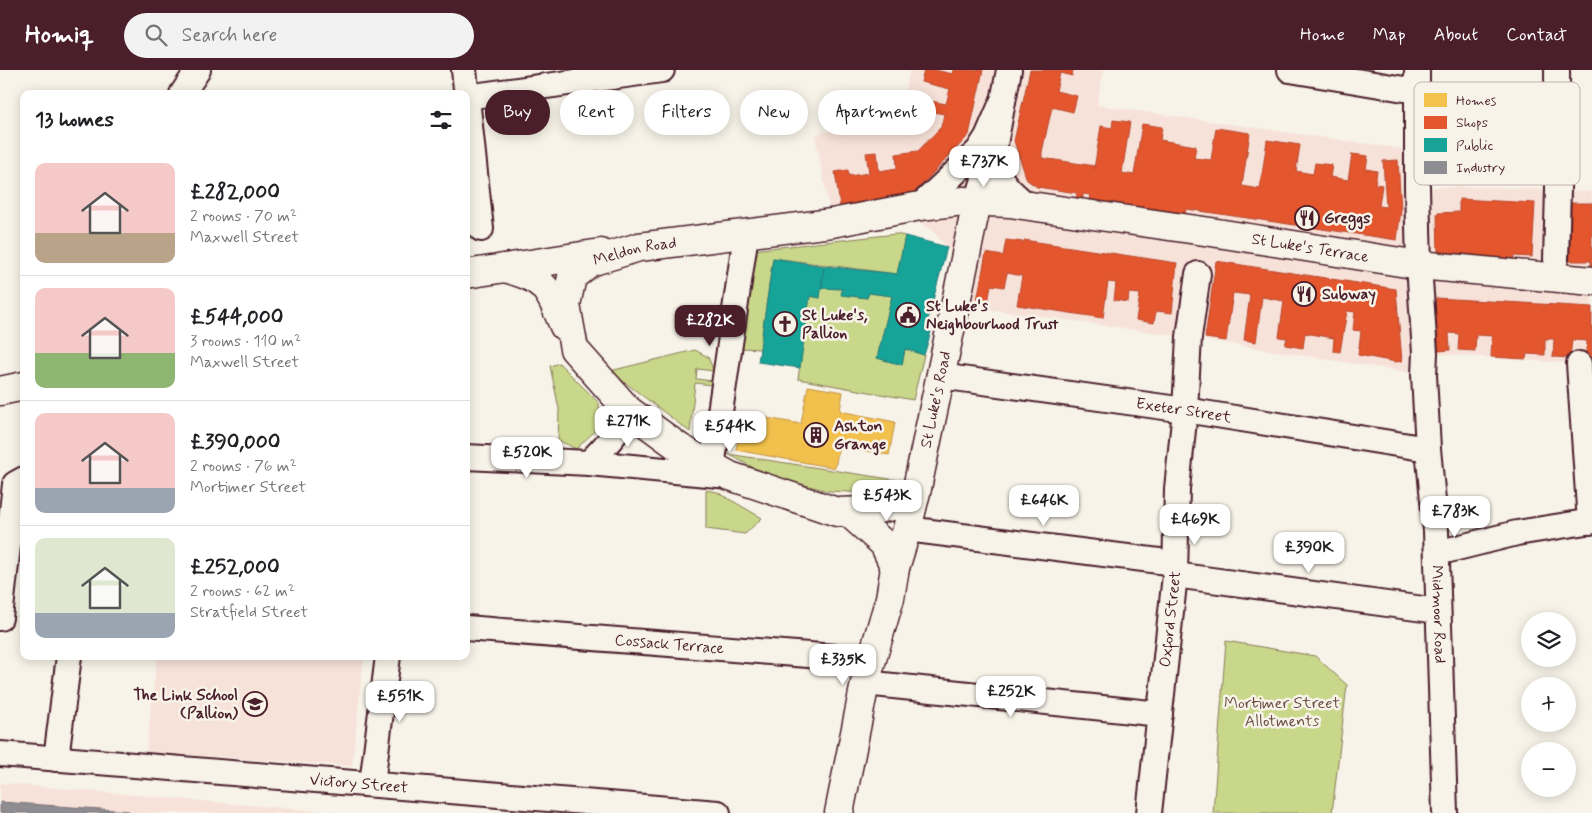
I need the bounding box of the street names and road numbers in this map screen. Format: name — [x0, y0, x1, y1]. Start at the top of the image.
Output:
street label: St Luke's Terrace — [1250, 228, 1371, 267]
street label: Meldon Road — [590, 232, 678, 271]
street label: St Luke's Road — [915, 349, 956, 450]
street label: Exeter Street — [1134, 393, 1234, 428]
street label: Midmoor Road — [1427, 565, 1451, 664]
street label: Oxford Street — [1154, 570, 1186, 668]
street label: Cossack Terrace — [614, 629, 725, 659]
street label: Victory Street — [309, 769, 409, 798]

